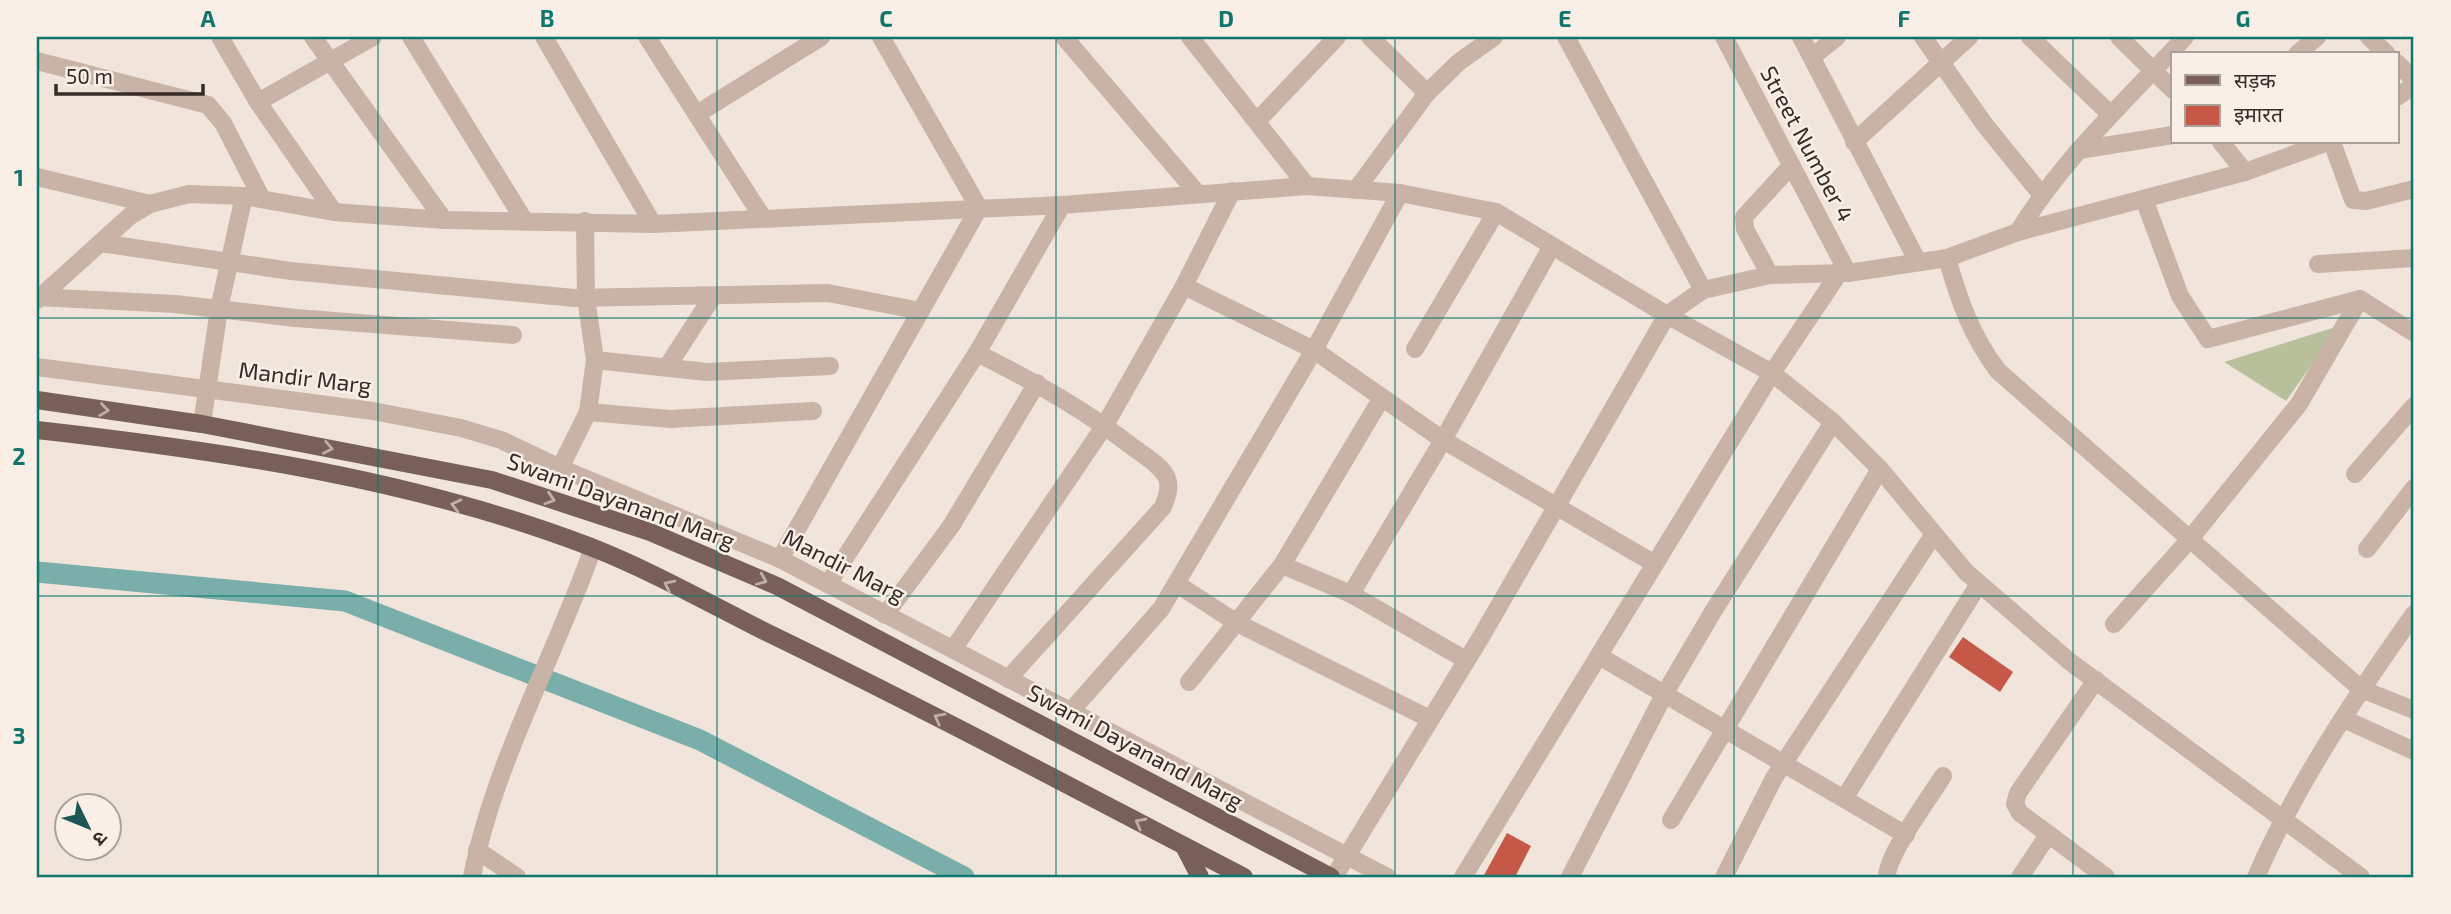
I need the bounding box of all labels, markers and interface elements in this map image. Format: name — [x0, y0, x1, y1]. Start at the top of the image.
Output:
text: A — [200, 4, 216, 32]
text: B — [540, 4, 554, 32]
text: C — [879, 4, 893, 32]
text: D — [1218, 4, 1234, 32]
text: E — [1558, 4, 1572, 32]
text: F — [1898, 4, 1911, 32]
text: G — [2236, 4, 2250, 32]
scale bar — [56, 52, 203, 96]
legend — [2171, 52, 2398, 144]
street label: Street Number 4 — [1755, 61, 1861, 226]
text: 50 m — [66, 63, 113, 88]
text: सड़क — [2234, 67, 2276, 92]
text: इमारत — [2234, 101, 2284, 126]
text: 1 — [14, 163, 24, 191]
street label: Mandir Marg — [237, 355, 373, 399]
one-way arrow — [98, 402, 110, 417]
one-way arrow — [322, 440, 334, 455]
text: 2 — [12, 442, 26, 470]
street label: Swami Dayanand Marg — [504, 446, 739, 554]
one-way arrow — [543, 491, 555, 505]
one-way arrow — [451, 499, 463, 513]
street label: Mandir Marg — [779, 522, 911, 608]
one-way arrow — [755, 572, 768, 586]
one-way arrow — [664, 579, 676, 593]
street label: Swami Dayanand Marg — [1023, 677, 1248, 815]
one-way arrow — [934, 713, 946, 726]
text: 3 — [12, 721, 26, 749]
north arrow — [52, 792, 122, 862]
one-way arrow — [1135, 818, 1148, 831]
text: उ — [88, 827, 113, 851]

